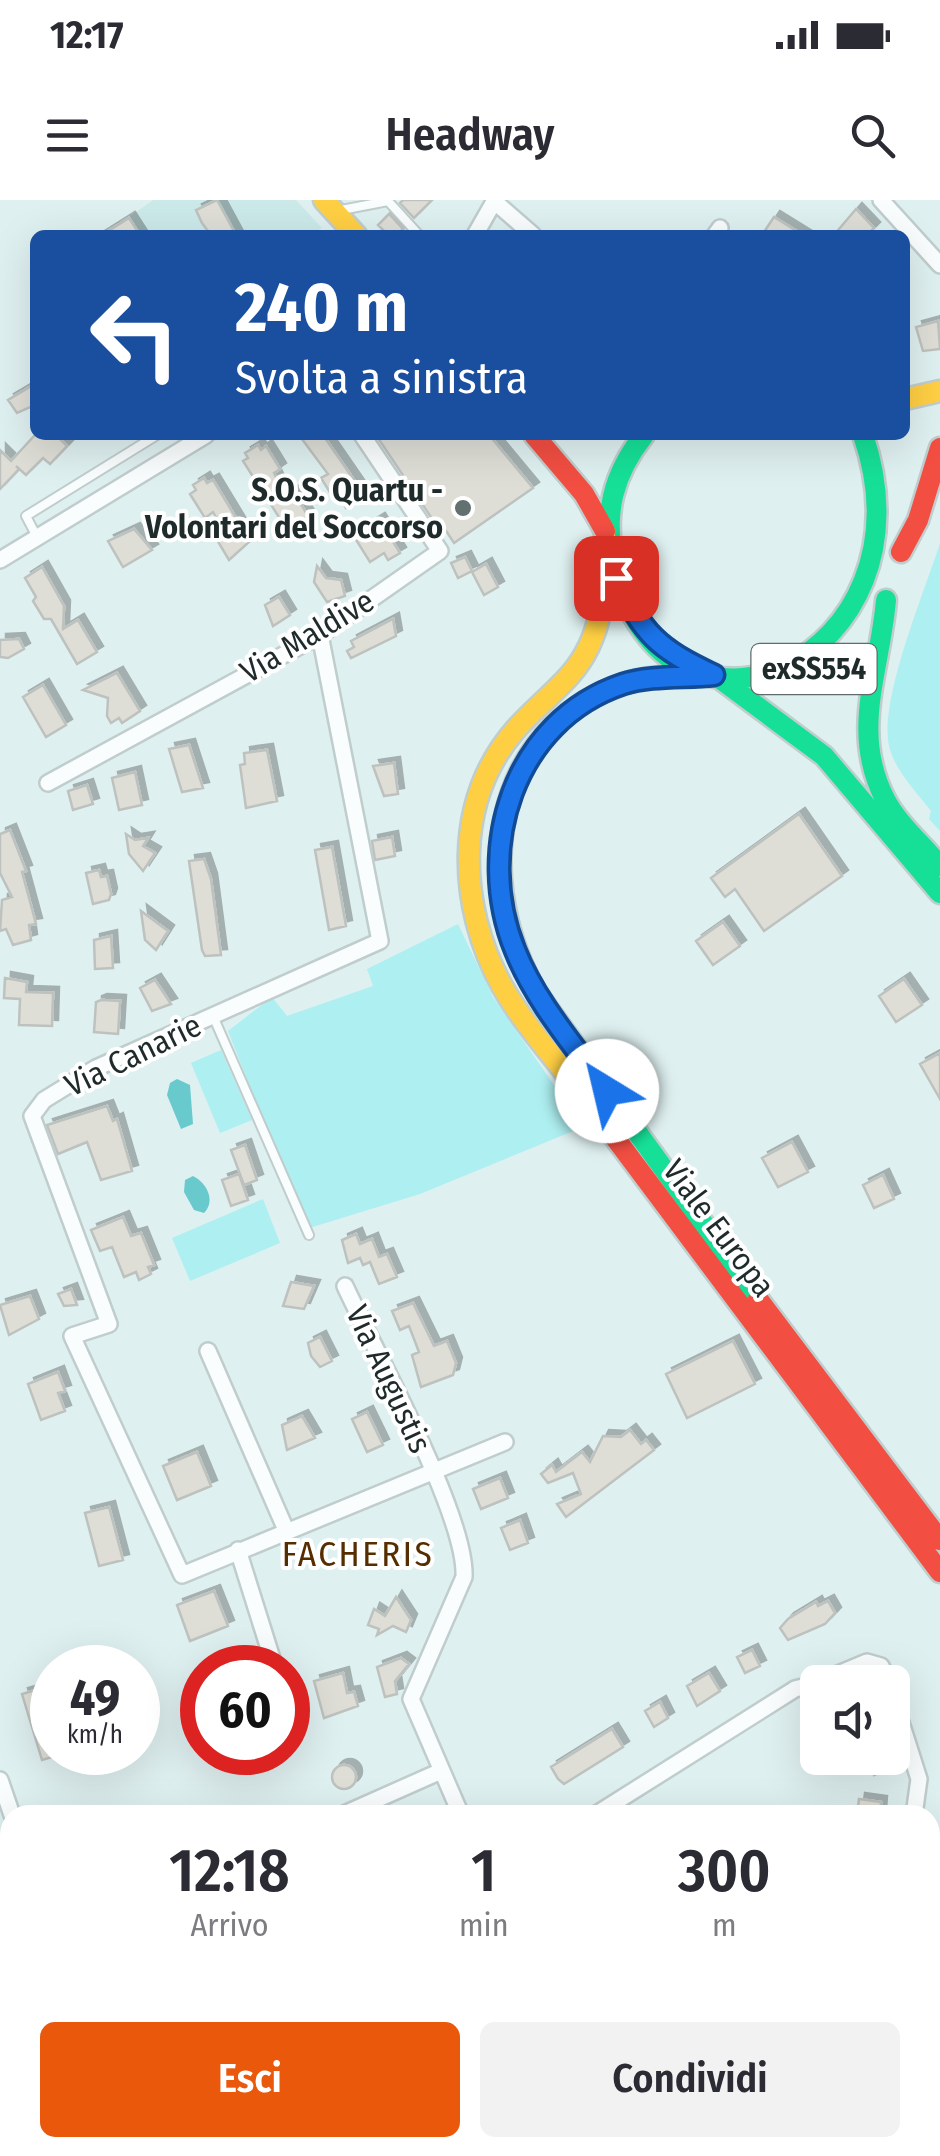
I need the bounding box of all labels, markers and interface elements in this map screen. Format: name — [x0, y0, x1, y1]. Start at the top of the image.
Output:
text: 12:17 — [50, 12, 123, 58]
icon: menu — [40, 108, 95, 163]
text: Headway — [386, 108, 554, 162]
icon: search — [845, 108, 900, 163]
text: 240 m — [235, 266, 408, 350]
icon: left — [70, 270, 200, 400]
text: Svolta a sinistra — [235, 351, 528, 405]
place label: S.O.S. Quartu - Volontari del Soccorso — [144, 471, 443, 546]
marker: S.O.S. Quartu - Volontari del Soccorso — [452, 497, 474, 519]
pin — [574, 536, 659, 621]
icon: arrive — [589, 551, 644, 606]
street label: Via Maldive — [233, 581, 381, 691]
road number: exSS554 — [752, 644, 876, 694]
street label: Via Canarie — [59, 1006, 207, 1104]
position arrow — [555, 1039, 659, 1143]
street label: Viale Europa — [655, 1152, 783, 1304]
street label: Via Augustis — [338, 1299, 440, 1459]
district label: FACHERIS — [282, 1533, 434, 1575]
speed limit sign: 60 — [180, 1645, 310, 1775]
map controls — [800, 1665, 910, 1775]
button: sound — [800, 1665, 910, 1775]
text: 49 — [70, 1668, 120, 1728]
text: km/h — [67, 1720, 123, 1750]
text: 12:18 — [169, 1835, 290, 1907]
text: 1 — [471, 1835, 496, 1907]
text: 300 — [678, 1835, 771, 1907]
text: Arrivo — [190, 1906, 269, 1944]
text: min — [459, 1906, 509, 1944]
text: m — [712, 1906, 737, 1944]
button: Esci — [40, 2022, 460, 2137]
button: Condividi — [480, 2022, 900, 2137]

